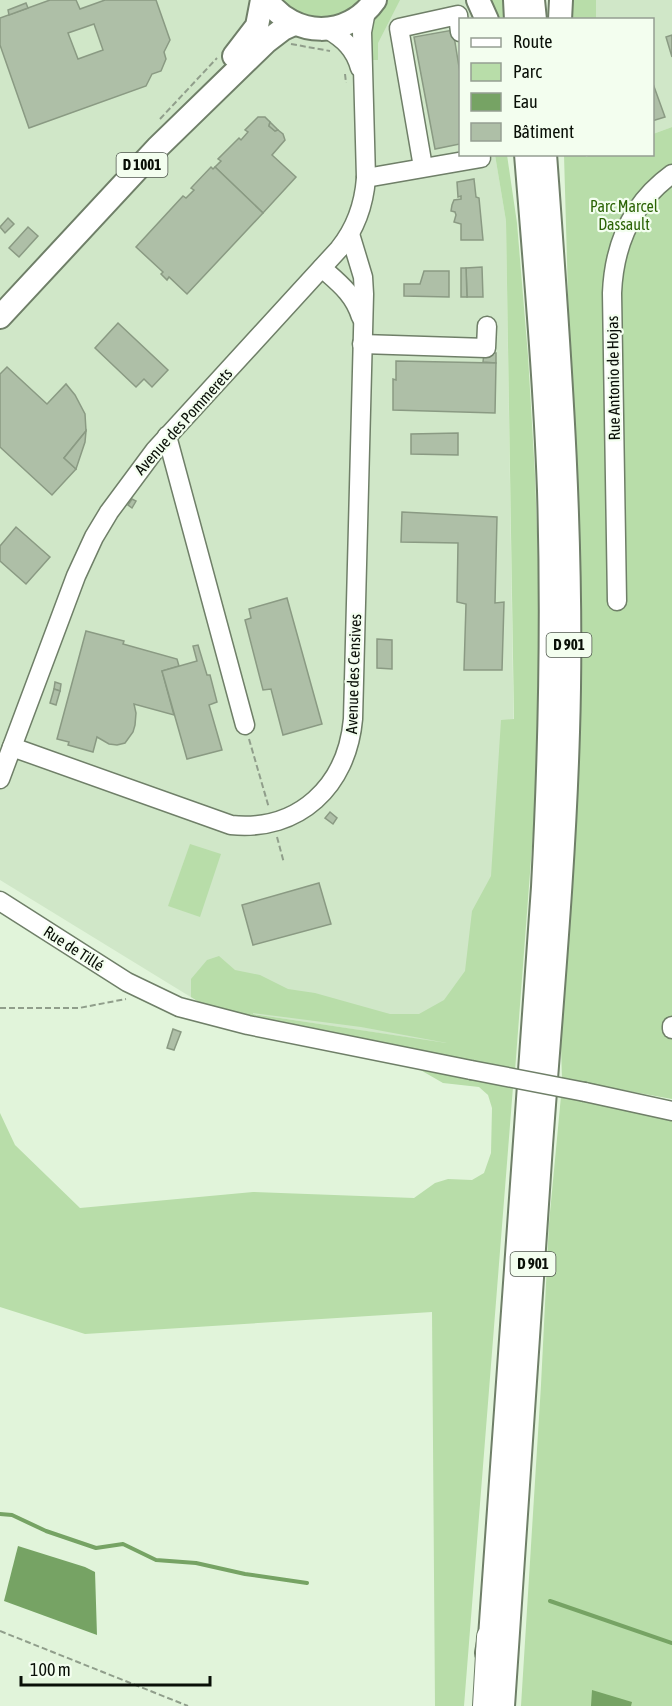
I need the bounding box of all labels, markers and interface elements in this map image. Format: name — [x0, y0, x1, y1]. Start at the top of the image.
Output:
legend — [459, 18, 654, 156]
text: Route — [513, 31, 552, 52]
text: Parc — [513, 61, 542, 82]
text: Eau — [513, 91, 538, 112]
text: Bâtiment — [513, 121, 574, 142]
road number: D 1001 — [116, 153, 168, 177]
park label: Parc Marcel Dassault — [590, 197, 659, 233]
street label: Rue Antonio de Hojas — [603, 315, 624, 440]
street label: Avenue des Pommerets — [131, 364, 236, 478]
street label: Avenue des Censives — [342, 613, 364, 734]
road number: D 901 — [546, 633, 592, 657]
street label: Rue de Tillé — [40, 922, 108, 974]
road number: D 901 — [510, 1252, 556, 1276]
scale bar — [21, 1649, 210, 1687]
text: 100 m — [30, 1659, 71, 1680]

